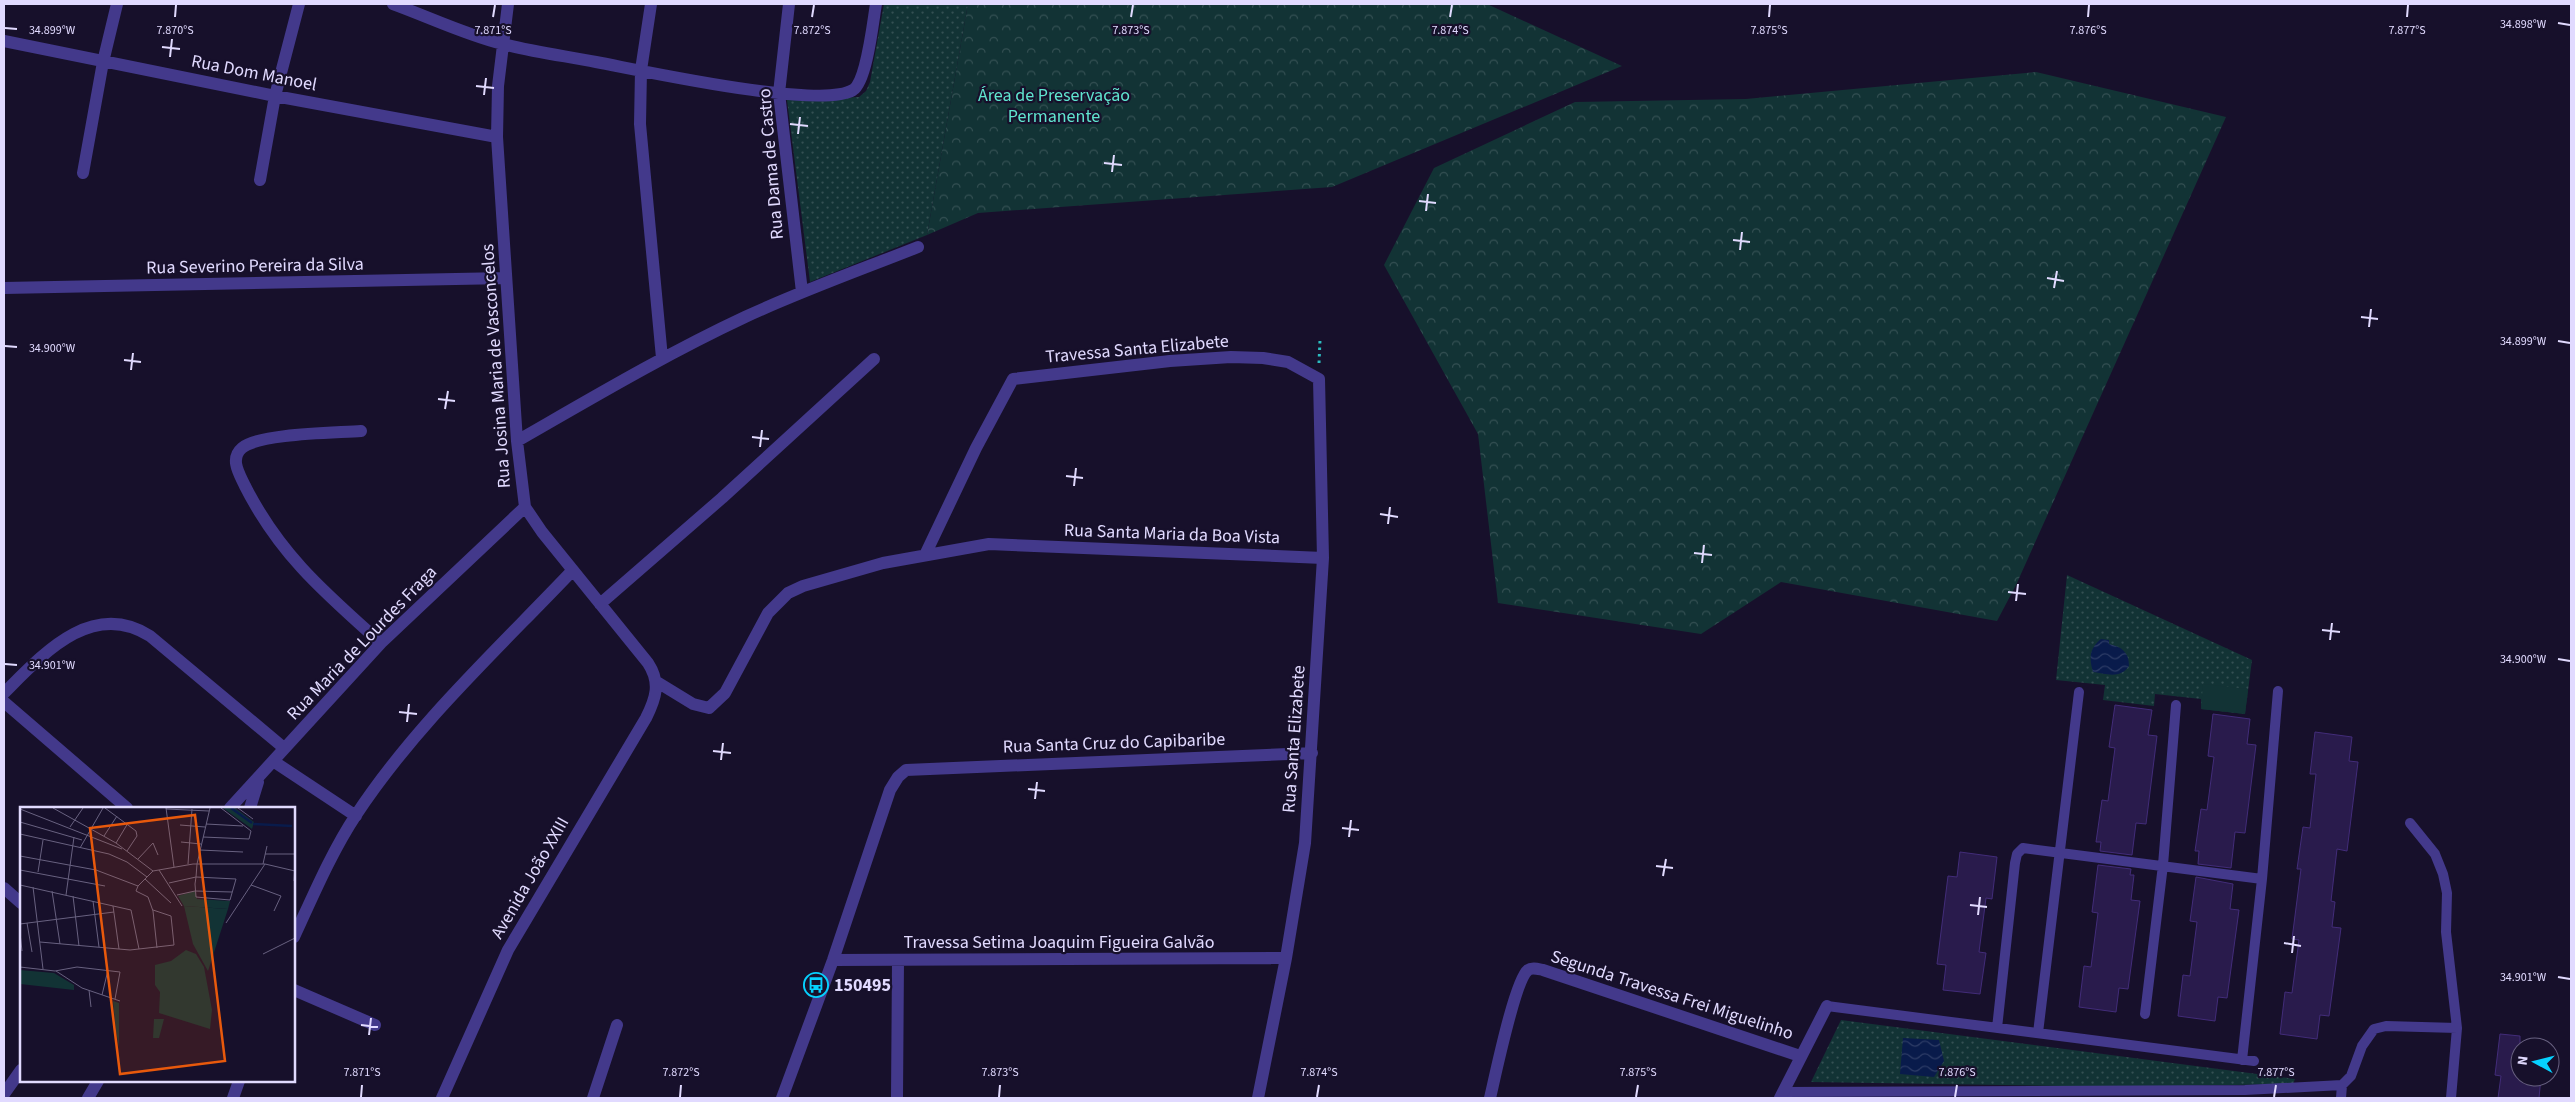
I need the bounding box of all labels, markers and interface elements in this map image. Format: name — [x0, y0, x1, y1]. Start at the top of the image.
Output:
text: 34.898°W — [2500, 16, 2547, 33]
text: 34.899°W — [29, 22, 76, 39]
text: 7.870°S — [156, 22, 194, 39]
text: 7.871°S — [474, 22, 512, 39]
text: 7.872°S — [793, 22, 831, 39]
text: 7.873°S — [1112, 22, 1150, 39]
text: 7.874°S — [1431, 22, 1469, 39]
text: 7.875°S — [1750, 22, 1788, 39]
text: 7.876°S — [2069, 22, 2107, 39]
text: 7.877°S — [2388, 22, 2426, 39]
street label: Rua Dom Manoel — [189, 49, 319, 97]
park label: Área de Preservação Permanente — [978, 83, 1130, 129]
street label: Rua Dama de Castro — [752, 87, 790, 241]
street label: Rua Josina Maria de Vasconcelos — [475, 243, 517, 489]
street label: Rua Severino Pereira da Silva — [146, 252, 364, 280]
street label: Travessa Santa Elizabete — [1044, 329, 1230, 369]
text: 34.899°W — [2500, 333, 2547, 350]
text: 34.900°W — [29, 340, 76, 357]
street label: Rua Santa Maria da Boa Vista — [1064, 518, 1280, 550]
street label: Rua Maria de Lourdes Fraga — [281, 560, 443, 726]
text: 34.900°W — [2500, 651, 2547, 668]
text: 34.901°W — [29, 657, 76, 674]
street label: Rua Santa Elizabete — [1276, 664, 1312, 814]
street label: Rua Santa Cruz do Capibaribe — [1002, 727, 1226, 759]
inset map — [20, 807, 295, 1082]
street label: Avenida João XXIII — [485, 812, 575, 944]
street label: Travessa Setima Joaquim Figueira Galvão — [904, 930, 1214, 955]
street label: Segunda Travessa Frei Miguelinho — [1547, 944, 1797, 1046]
text: 34.901°W — [2500, 969, 2547, 986]
bus stop icon: 150495 — [803, 972, 829, 998]
place label: 150495 — [834, 973, 891, 998]
north arrow — [2510, 1037, 2560, 1087]
text: N — [2513, 1055, 2534, 1066]
text: 7.871°S — [343, 1064, 381, 1081]
text: 7.872°S — [662, 1064, 700, 1081]
text: 7.873°S — [981, 1064, 1019, 1081]
text: 7.874°S — [1300, 1064, 1338, 1081]
text: 7.875°S — [1619, 1064, 1657, 1081]
text: 7.876°S — [1938, 1064, 1976, 1081]
text: 7.877°S — [2257, 1064, 2295, 1081]

